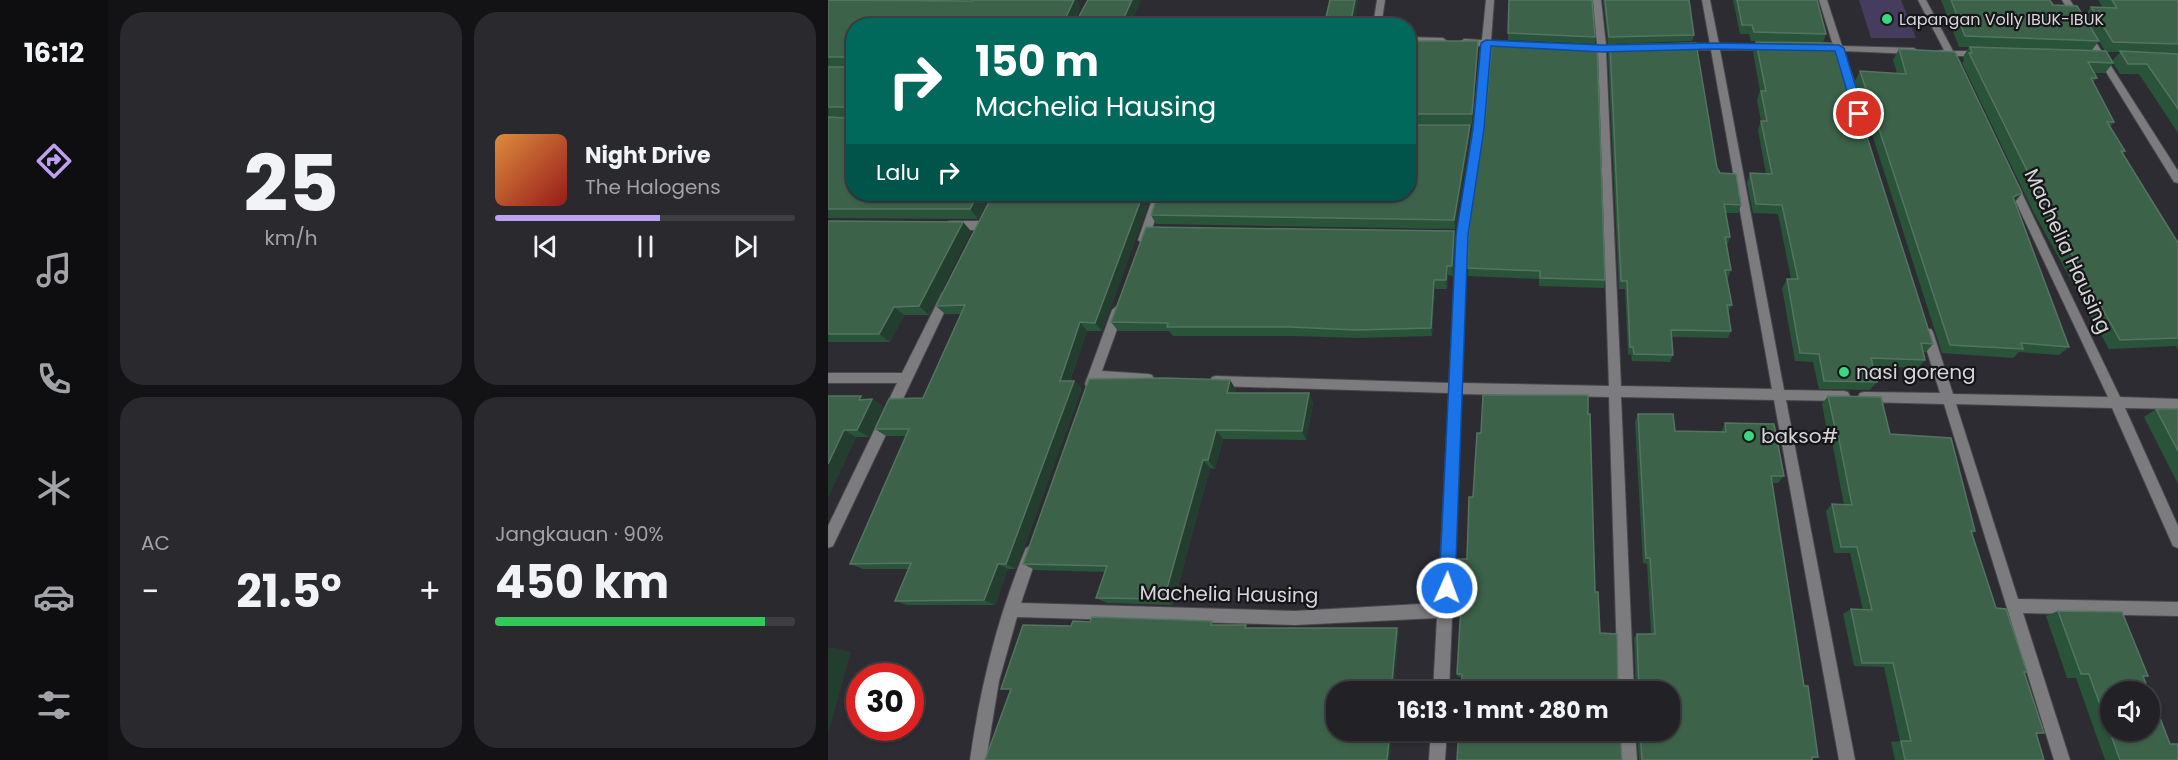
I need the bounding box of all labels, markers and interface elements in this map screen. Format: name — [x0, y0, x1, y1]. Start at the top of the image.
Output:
place label: Lapangan Volly IBUK-IBUK — [1899, 8, 2104, 31]
marker: Lapangan Volly IBUK-IBUK — [1880, 12, 1894, 26]
text: 150 m — [975, 32, 1099, 91]
text: 16:12 — [24, 34, 84, 71]
icon: right — [876, 42, 954, 120]
text: Machelia Hausing — [975, 88, 1216, 125]
pin — [1833, 88, 1884, 139]
icon: arrive — [1842, 97, 1875, 130]
text: 25 — [243, 129, 339, 238]
icon: directions — [33, 140, 75, 182]
text: Night Drive — [585, 140, 711, 171]
icon: right — [932, 156, 965, 189]
text: Lalu — [876, 157, 920, 188]
street label: Machelia Hausing — [2018, 164, 2118, 338]
text: The Halogens — [585, 173, 721, 201]
text: km/h — [264, 224, 318, 252]
icon: previous — [529, 230, 562, 263]
icon: pause — [629, 230, 662, 263]
icon: next — [729, 230, 762, 263]
icon: music — [33, 249, 75, 291]
icon: phone — [33, 358, 75, 400]
place label: nasi goreng — [1856, 358, 1976, 386]
marker: nasi goreng — [1837, 365, 1851, 379]
place label: bakso# — [1761, 422, 1838, 450]
marker: bakso# — [1742, 429, 1756, 443]
icon: climate — [33, 467, 75, 509]
text: Jangkauan · 90% — [495, 520, 664, 548]
text: AC — [141, 529, 170, 557]
text: 450 km — [495, 551, 669, 614]
position arrow — [1415, 556, 1479, 620]
text: 21.5° — [236, 560, 342, 623]
text: − — [141, 568, 159, 615]
text: + — [418, 568, 441, 615]
icon: car — [33, 576, 75, 618]
street label: Machelia Hausing — [1139, 578, 1319, 610]
speed limit sign: 30 — [846, 663, 924, 741]
map controls — [2100, 681, 2160, 741]
button: sound — [2100, 681, 2160, 741]
icon: filters — [33, 684, 75, 726]
text: 16:13 · 1 mnt · 280 m — [1397, 695, 1609, 726]

